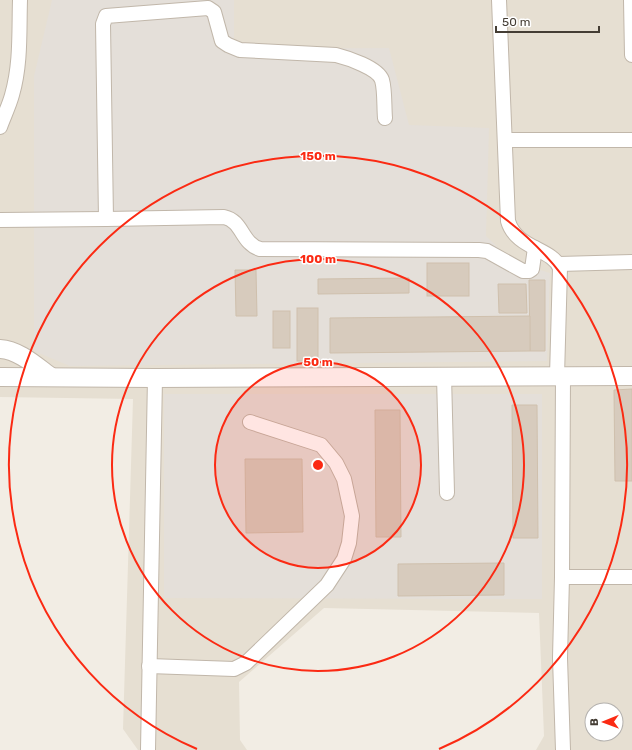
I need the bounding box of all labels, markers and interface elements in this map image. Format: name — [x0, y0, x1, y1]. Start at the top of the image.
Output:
scale bar — [496, 8, 599, 34]
text: 50 m — [502, 15, 530, 29]
text: 150 m — [300, 149, 336, 163]
text: 100 m — [300, 252, 336, 266]
text: 50 m — [303, 355, 333, 369]
centre of rings — [311, 458, 325, 472]
north arrow — [584, 702, 624, 742]
text: B — [588, 718, 601, 726]

